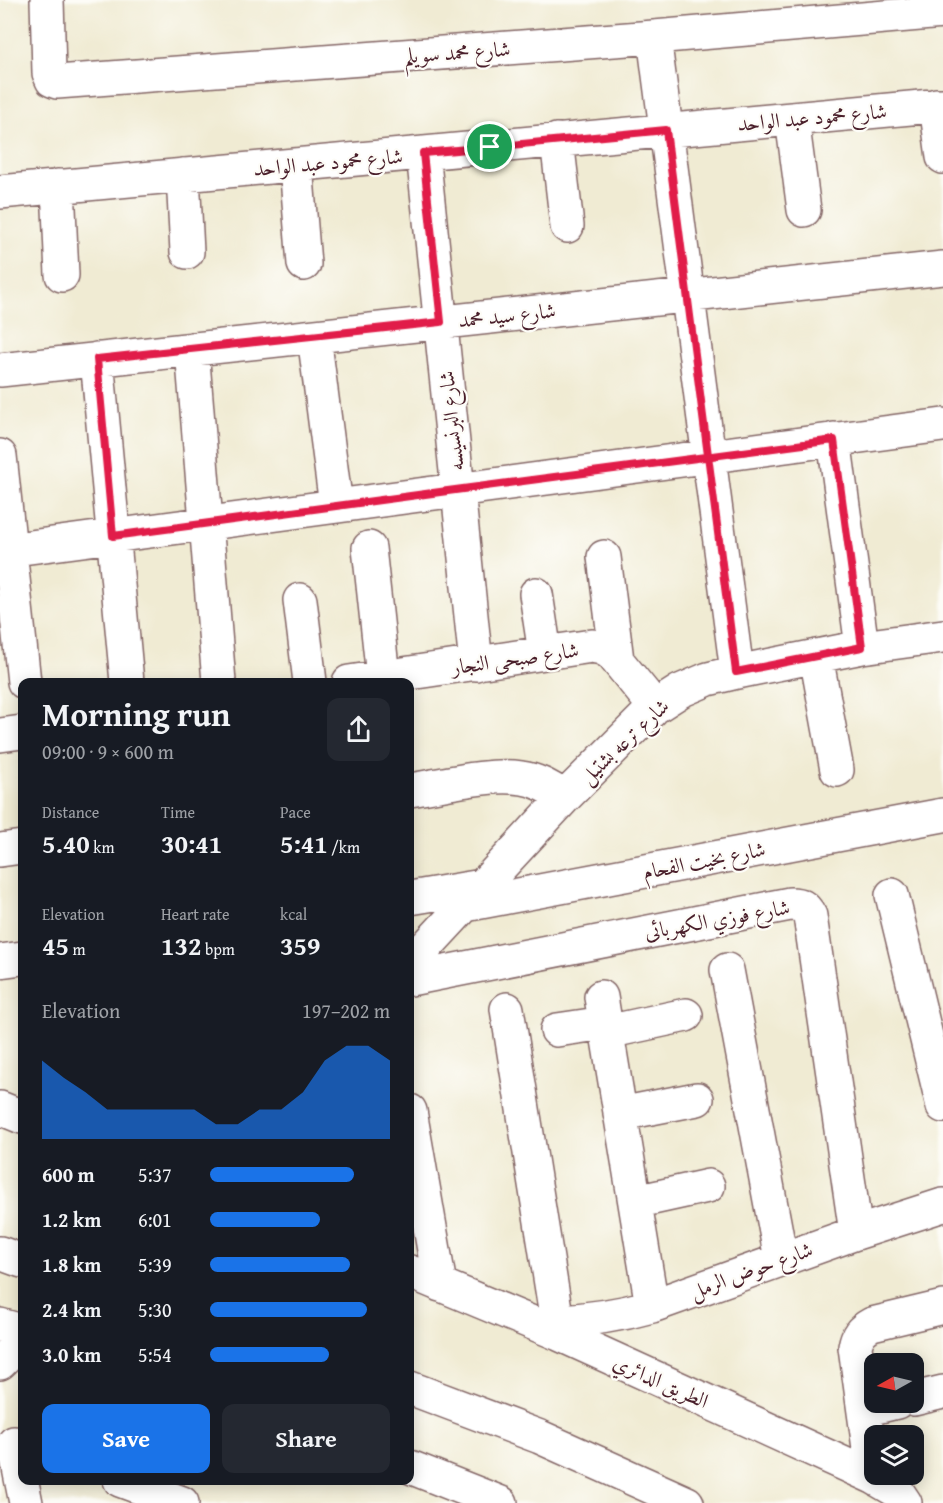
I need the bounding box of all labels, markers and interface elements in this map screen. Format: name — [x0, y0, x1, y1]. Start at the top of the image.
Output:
street label: شارع محمد سويلم — [403, 33, 512, 77]
street label: شارع محمود عبد الواحد — [736, 95, 888, 142]
pin — [464, 121, 515, 172]
icon: arrive — [473, 130, 506, 163]
street label: شارع محمود عبد الواحد — [252, 140, 404, 187]
street label: شارع سيد محمد — [457, 294, 558, 339]
street label: شارع البرنسيسه — [430, 369, 475, 473]
street label: شارع صبحى النجار — [447, 634, 581, 686]
text: Morning run — [42, 690, 231, 738]
street label: شارع ترعه بشتيل — [572, 691, 678, 793]
button: share — [327, 698, 390, 761]
text: 09:00 · 9 × 600 m — [42, 737, 174, 766]
text: Distance — [42, 800, 99, 824]
text: Time — [161, 800, 195, 824]
text: Pace — [280, 800, 311, 824]
text: 5.40 — [42, 824, 90, 863]
text: 30:41 — [161, 824, 222, 863]
text: 5:41 — [280, 824, 328, 863]
street label: شارع بخيت الفحام — [640, 833, 769, 890]
text: km — [90, 835, 114, 859]
text: /km — [328, 835, 360, 859]
street label: شارع فوزي الكهربائى — [642, 891, 793, 950]
text: Elevation — [42, 902, 105, 926]
text: Heart rate — [161, 902, 230, 926]
text: kcal — [280, 902, 307, 926]
text: 45 — [42, 926, 69, 965]
text: 132 — [161, 926, 201, 965]
text: 359 — [280, 926, 320, 965]
text: m — [69, 937, 86, 961]
text: bpm — [201, 937, 235, 961]
text: Elevation — [42, 996, 120, 1025]
text: 197–202 m — [302, 996, 390, 1025]
text: 600 m — [42, 1160, 95, 1189]
text: 5:37 — [138, 1160, 172, 1189]
text: 1.2 km — [42, 1205, 101, 1234]
text: 6:01 — [138, 1205, 172, 1234]
street label: شارع حوض الرمل — [685, 1233, 818, 1309]
text: 1.8 km — [42, 1250, 101, 1279]
text: 5:39 — [138, 1250, 172, 1279]
text: 2.4 km — [42, 1295, 101, 1324]
text: 5:30 — [138, 1295, 172, 1324]
text: 3.0 km — [42, 1340, 101, 1369]
text: 5:54 — [138, 1340, 172, 1369]
street label: الطريق الدائري — [608, 1346, 714, 1417]
north arrow — [864, 1353, 924, 1413]
map controls — [864, 1353, 924, 1485]
button: Save — [42, 1404, 210, 1473]
button: Share — [222, 1404, 390, 1473]
button: layers — [864, 1425, 924, 1485]

